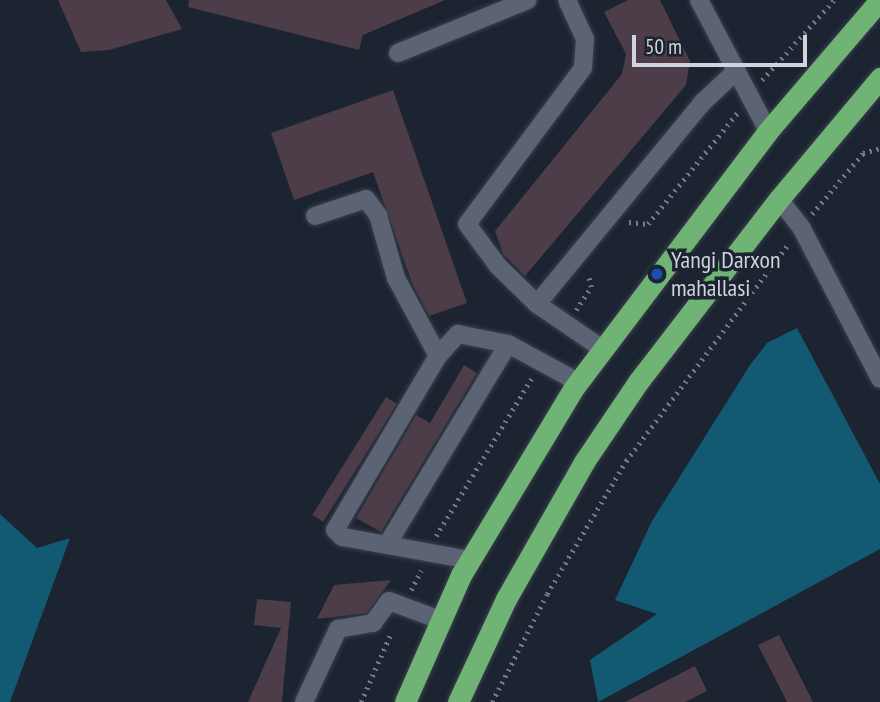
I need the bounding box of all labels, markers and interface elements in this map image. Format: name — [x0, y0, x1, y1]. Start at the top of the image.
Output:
scale bar — [635, 21, 810, 65]
text: 50 m — [645, 33, 682, 60]
place label: Yangi Darxon mahallasi — [671, 246, 780, 302]
marker: Yangi Darxon mahallasi — [649, 266, 665, 282]

